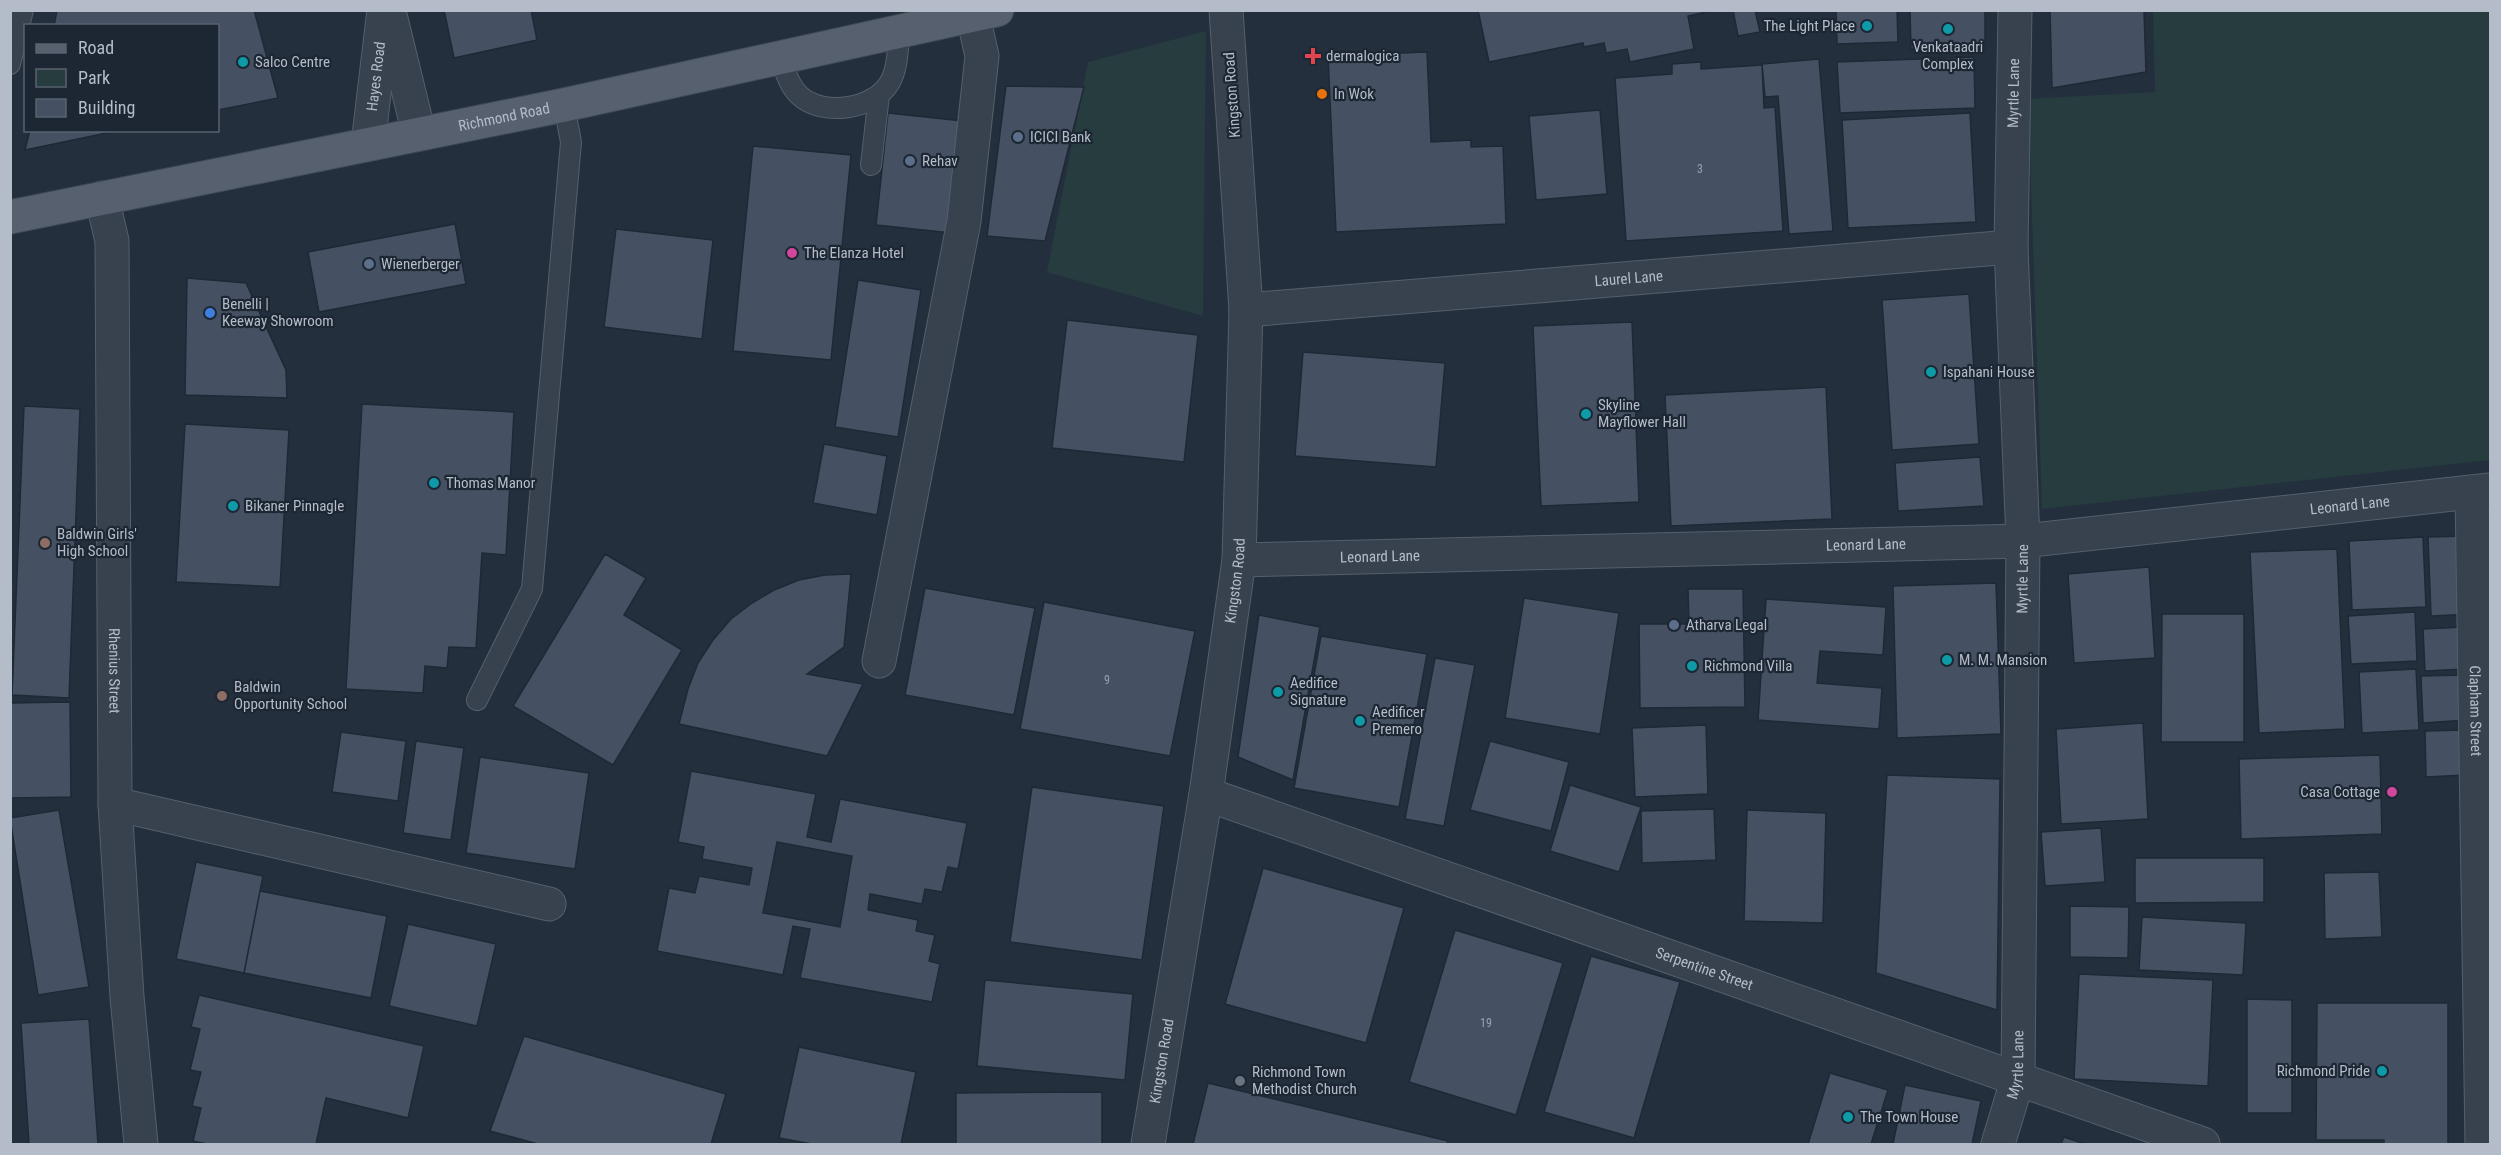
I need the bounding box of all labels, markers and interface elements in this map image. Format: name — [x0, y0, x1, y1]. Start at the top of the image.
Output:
place label: The Light Place — [1763, 17, 1855, 35]
marker: The Light Place — [1860, 19, 1874, 33]
marker: Venkataadri Complex — [1941, 22, 1955, 36]
legend — [24, 24, 219, 132]
text: Road — [78, 37, 114, 58]
place label: Venkataadri Complex — [1913, 38, 1983, 73]
street label: Hayes Road — [363, 41, 389, 112]
marker: dermalogica — [1304, 47, 1322, 65]
place label: dermalogica — [1326, 47, 1399, 65]
street label: Kingston Road — [1220, 52, 1244, 138]
place label: Salco Centre — [255, 53, 330, 71]
marker: Salco Centre — [236, 55, 250, 69]
street label: Myrtle Lane — [2004, 58, 2023, 128]
text: Park — [78, 67, 110, 88]
place label: In Wok — [1334, 85, 1374, 103]
marker: In Wok — [1315, 87, 1329, 101]
text: Building — [78, 97, 135, 118]
street label: Richmond Road — [457, 99, 551, 135]
place label: ICICI Bank — [1030, 128, 1091, 146]
marker: ICICI Bank — [1011, 130, 1025, 144]
place label: Rehav — [922, 152, 958, 170]
marker: Rehav — [903, 154, 917, 168]
house number: 3 — [1697, 162, 1703, 176]
place label: The Elanza Hotel — [804, 244, 904, 262]
marker: The Elanza Hotel — [785, 246, 799, 260]
place label: Wienerberger — [381, 255, 460, 273]
marker: Wienerberger — [362, 257, 376, 271]
street label: Laurel Lane — [1594, 267, 1664, 290]
place label: Benelli | Keeway Showroom — [222, 295, 334, 330]
marker: Benelli | Keeway Showroom — [203, 306, 217, 320]
place label: Ispahani House — [1943, 363, 2035, 381]
marker: Ispahani House — [1924, 365, 1938, 379]
place label: Skyline Mayflower Hall — [1598, 396, 1686, 431]
marker: Skyline Mayflower Hall — [1579, 407, 1593, 421]
place label: Thomas Manor — [446, 474, 536, 492]
marker: Thomas Manor — [427, 476, 441, 490]
street label: Leonard Lane — [2309, 492, 2391, 519]
place label: Bikaner Pinnagle — [245, 497, 344, 515]
marker: Bikaner Pinnagle — [226, 499, 240, 513]
place label: Baldwin Girls' High School — [57, 525, 137, 560]
street label: Leonard Lane — [1826, 535, 1906, 555]
marker: Baldwin Girls' High School — [38, 536, 52, 550]
street label: Kingston Road — [1221, 538, 1249, 625]
street label: Myrtle Lane — [2013, 544, 2032, 614]
street label: Leonard Lane — [1340, 547, 1420, 567]
place label: Atharva Legal — [1686, 616, 1767, 634]
marker: Atharva Legal — [1667, 618, 1681, 632]
street label: Rhenius Street — [105, 628, 124, 714]
place label: M. M. Mansion — [1959, 651, 2047, 669]
marker: M. M. Mansion — [1940, 653, 1954, 667]
place label: Richmond Villa — [1704, 657, 1792, 675]
marker: Richmond Villa — [1685, 659, 1699, 673]
street label: Clapham Street — [2466, 665, 2485, 757]
house number: 9 — [1104, 673, 1110, 687]
place label: Aedifice Signature — [1290, 674, 1346, 709]
place label: Baldwin Opportunity School — [234, 678, 347, 713]
marker: Aedifice Signature — [1271, 685, 1285, 699]
marker: Baldwin Opportunity School — [215, 689, 229, 703]
place label: Aedificer Premero — [1372, 703, 1425, 738]
marker: Aedificer Premero — [1353, 714, 1367, 728]
place label: Casa Cottage — [2300, 783, 2380, 801]
marker: Casa Cottage — [2385, 785, 2399, 799]
street label: Serpentine Street — [1653, 944, 1755, 994]
house number: 19 — [1480, 1016, 1492, 1030]
street label: Kingston Road — [1146, 1017, 1178, 1105]
street label: Myrtle Lane — [2003, 1030, 2027, 1101]
place label: Richmond Pride — [2277, 1062, 2370, 1080]
place label: Richmond Town Methodist Church — [1252, 1063, 1357, 1098]
marker: Richmond Pride — [2375, 1064, 2389, 1078]
marker: Richmond Town Methodist Church — [1233, 1074, 1247, 1088]
place label: The Town House — [1860, 1108, 1958, 1126]
marker: The Town House — [1841, 1110, 1855, 1124]

